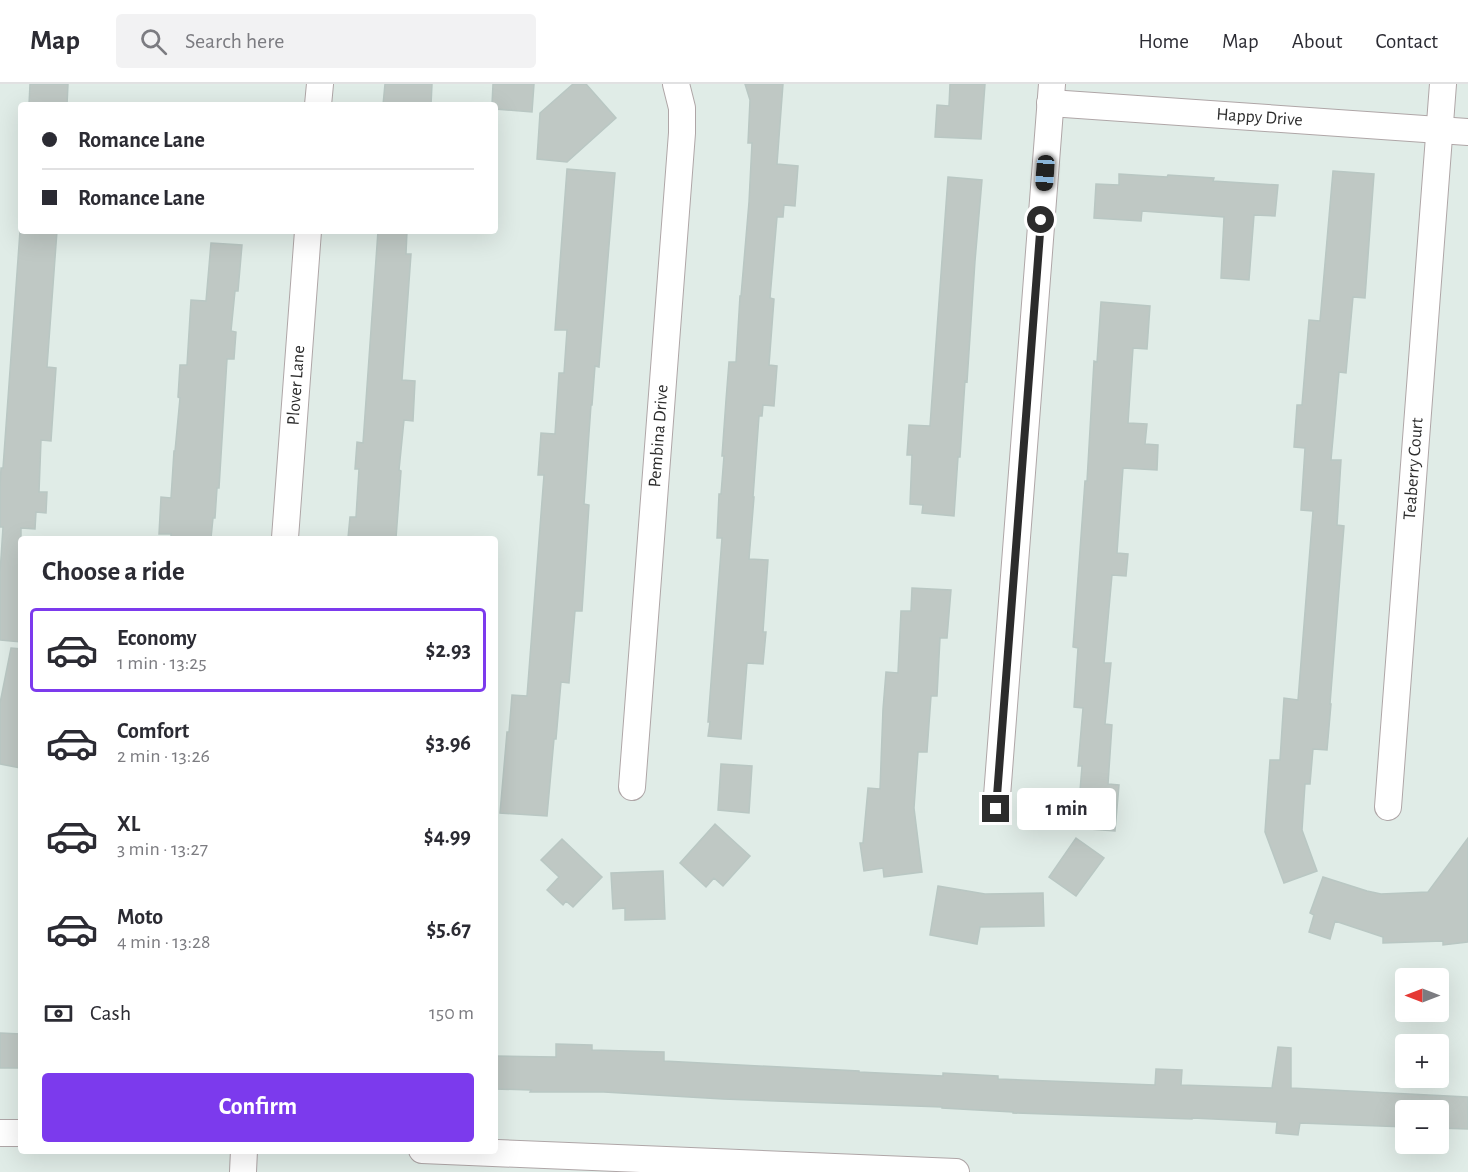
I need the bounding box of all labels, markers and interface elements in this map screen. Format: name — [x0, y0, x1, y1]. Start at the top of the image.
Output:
search box — [116, 14, 536, 68]
icon: search — [137, 25, 170, 58]
text: Map — [30, 27, 80, 55]
text: Search here — [185, 30, 284, 52]
text: Home — [1138, 31, 1189, 52]
text: Map — [1222, 31, 1259, 52]
text: About — [1292, 31, 1342, 52]
text: Contact — [1375, 31, 1438, 52]
street label: Happy Drive — [1216, 106, 1303, 130]
text: Romance Lane — [78, 129, 205, 151]
car — [1035, 154, 1055, 192]
text: Romance Lane — [78, 187, 205, 209]
route start — [1027, 206, 1054, 233]
street label: Plover Lane — [284, 345, 308, 426]
street label: Pembina Drive — [646, 384, 672, 488]
street label: Teaberry Court — [1401, 417, 1427, 521]
text: Choose a ride — [42, 558, 185, 585]
icon: car — [45, 623, 99, 677]
text: Economy — [117, 627, 197, 649]
text: $2.93 — [426, 639, 471, 661]
text: 1 min · 13:25 — [117, 653, 207, 673]
icon: car — [45, 716, 99, 770]
text: Comfort — [117, 720, 189, 742]
text: $3.96 — [425, 732, 471, 754]
text: 2 min · 13:26 — [117, 746, 210, 766]
callout: 1 min — [1017, 788, 1116, 830]
route end — [982, 795, 1009, 822]
text: 1 min — [1045, 799, 1088, 819]
icon: car — [45, 809, 99, 863]
text: XL — [117, 813, 140, 835]
text: $4.99 — [424, 825, 471, 847]
text: 3 min · 13:27 — [117, 839, 208, 859]
icon: car — [45, 902, 99, 956]
text: Moto — [117, 906, 163, 928]
text: $5.67 — [426, 918, 471, 940]
text: 4 min · 13:28 — [117, 932, 211, 952]
north arrow — [1395, 968, 1449, 1022]
map controls — [1395, 968, 1449, 1154]
icon: cash — [42, 997, 75, 1030]
text: Cash — [90, 1002, 131, 1024]
text: 150 m — [429, 1003, 474, 1023]
button: + — [1395, 1034, 1449, 1088]
button: Confirm — [42, 1073, 474, 1142]
button: − — [1395, 1100, 1449, 1154]

